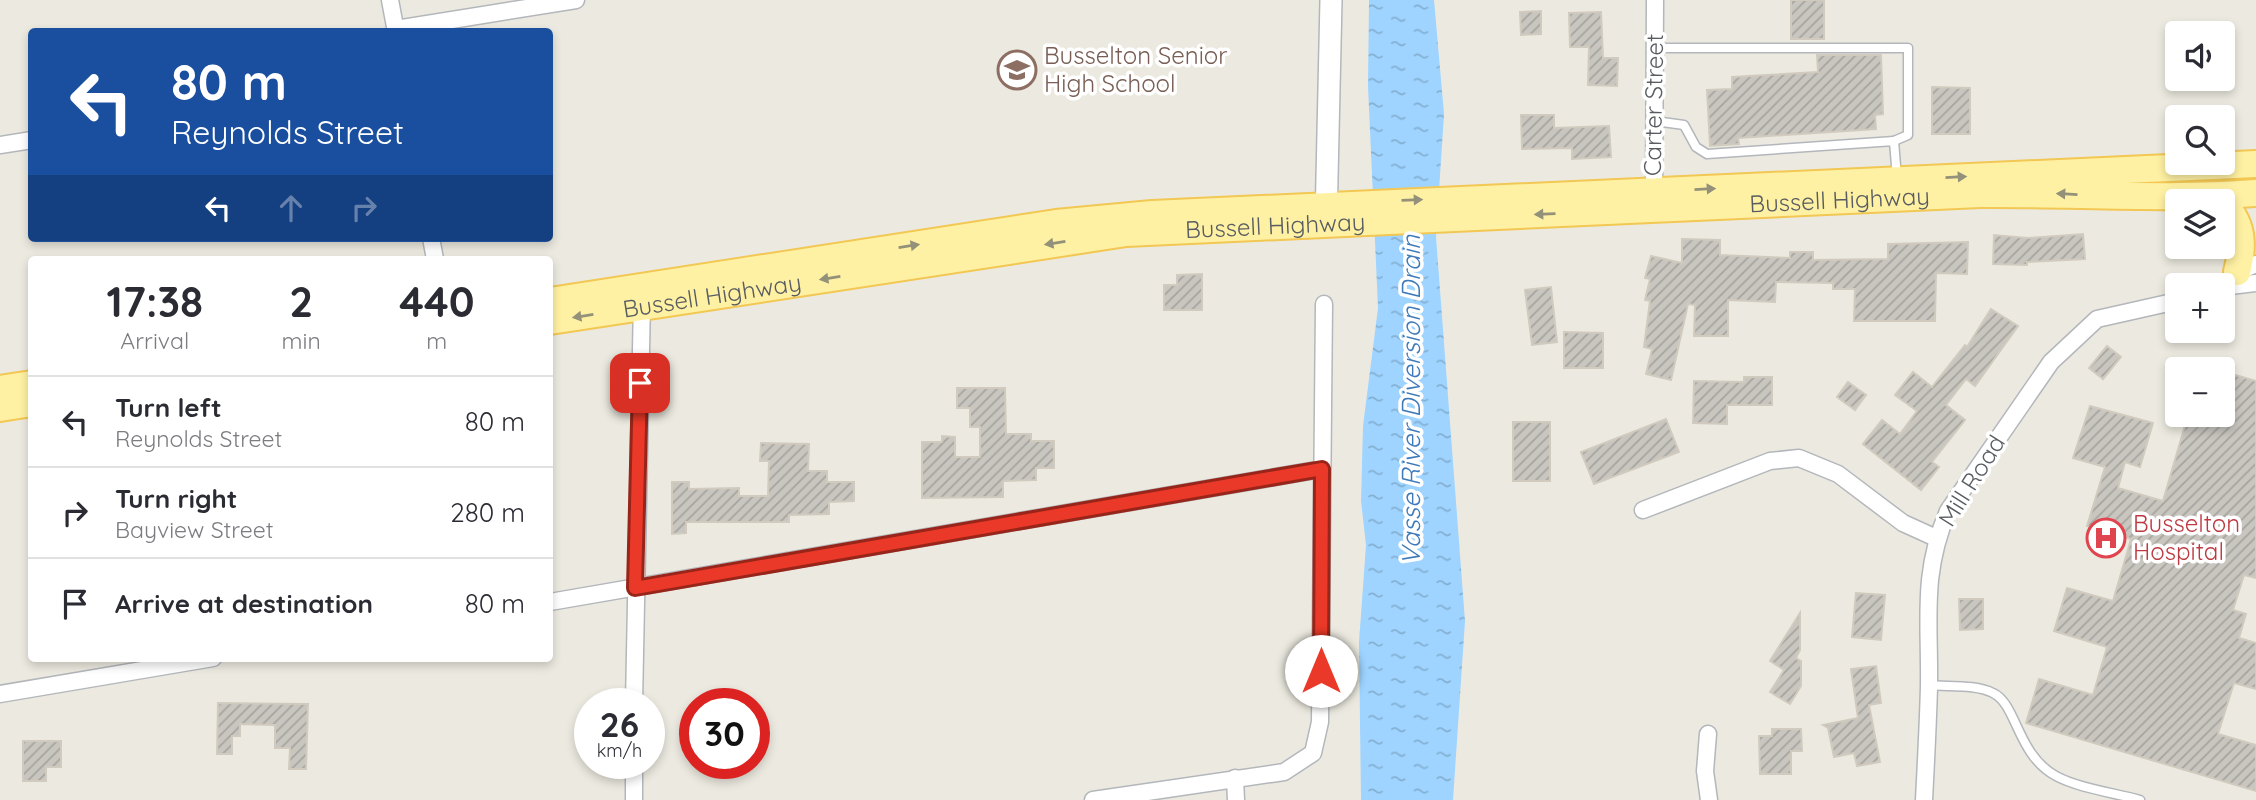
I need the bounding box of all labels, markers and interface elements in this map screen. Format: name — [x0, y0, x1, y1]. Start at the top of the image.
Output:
map controls — [2165, 21, 2235, 427]
button: sound — [2165, 21, 2235, 91]
street label: Carter Street — [1637, 34, 1669, 176]
place label: Busselton Senior High School — [1044, 40, 1228, 98]
school or university icon: Busselton Senior High School — [996, 49, 1038, 91]
text: 80 m — [171, 51, 287, 112]
icon: left — [56, 56, 147, 147]
button: search — [2165, 105, 2235, 175]
text: Reynolds Street — [171, 112, 404, 152]
one-way arrow — [1945, 171, 1967, 182]
street label: Bussell Highway — [1749, 180, 1930, 219]
one-way arrow — [1694, 183, 1716, 194]
one-way arrow — [2056, 188, 2078, 199]
icon: left — [199, 189, 237, 227]
icon: ahead — [272, 189, 310, 227]
icon: right — [345, 189, 383, 227]
button: layers — [2165, 189, 2235, 259]
one-way arrow — [1401, 194, 1423, 205]
street label: Bussell Highway — [1184, 206, 1366, 244]
one-way arrow — [1534, 209, 1556, 220]
water label: Vasse River Diversion Drain — [1394, 234, 1427, 565]
one-way arrow — [1044, 238, 1066, 249]
one-way arrow — [898, 240, 920, 251]
street label: Bussell Highway — [621, 267, 803, 324]
one-way arrow — [819, 273, 841, 284]
button: + — [2165, 273, 2235, 343]
text: 17:38 — [107, 275, 203, 328]
text: 2 — [289, 275, 313, 328]
text: 440 — [399, 275, 474, 328]
one-way arrow — [572, 311, 594, 322]
text: Arrival — [120, 326, 189, 355]
text: min — [282, 326, 321, 355]
text: m — [426, 326, 447, 355]
pin — [610, 353, 670, 413]
button: − — [2165, 357, 2235, 427]
icon: arrive — [621, 364, 659, 402]
text: Turn left — [115, 391, 222, 424]
icon: left — [56, 403, 94, 441]
text: 80 m — [465, 405, 525, 438]
text: Reynolds Street — [115, 424, 282, 453]
street label: Mill Road — [1931, 429, 2011, 532]
text: Turn right — [115, 482, 237, 515]
icon: right — [56, 494, 94, 532]
text: 280 m — [450, 496, 525, 529]
place label: Busselton Hospital — [2133, 508, 2240, 566]
text: Bayview Street — [115, 515, 274, 544]
hospital icon: Busselton Hospital — [2085, 517, 2127, 559]
icon: arrive — [56, 585, 94, 623]
text: Arrive at destination — [115, 587, 373, 620]
text: 80 m — [465, 587, 525, 620]
position arrow — [1284, 634, 1358, 708]
speed limit sign: 30 — [679, 688, 770, 779]
text: 26 — [600, 702, 639, 746]
text: km/h — [597, 739, 642, 762]

